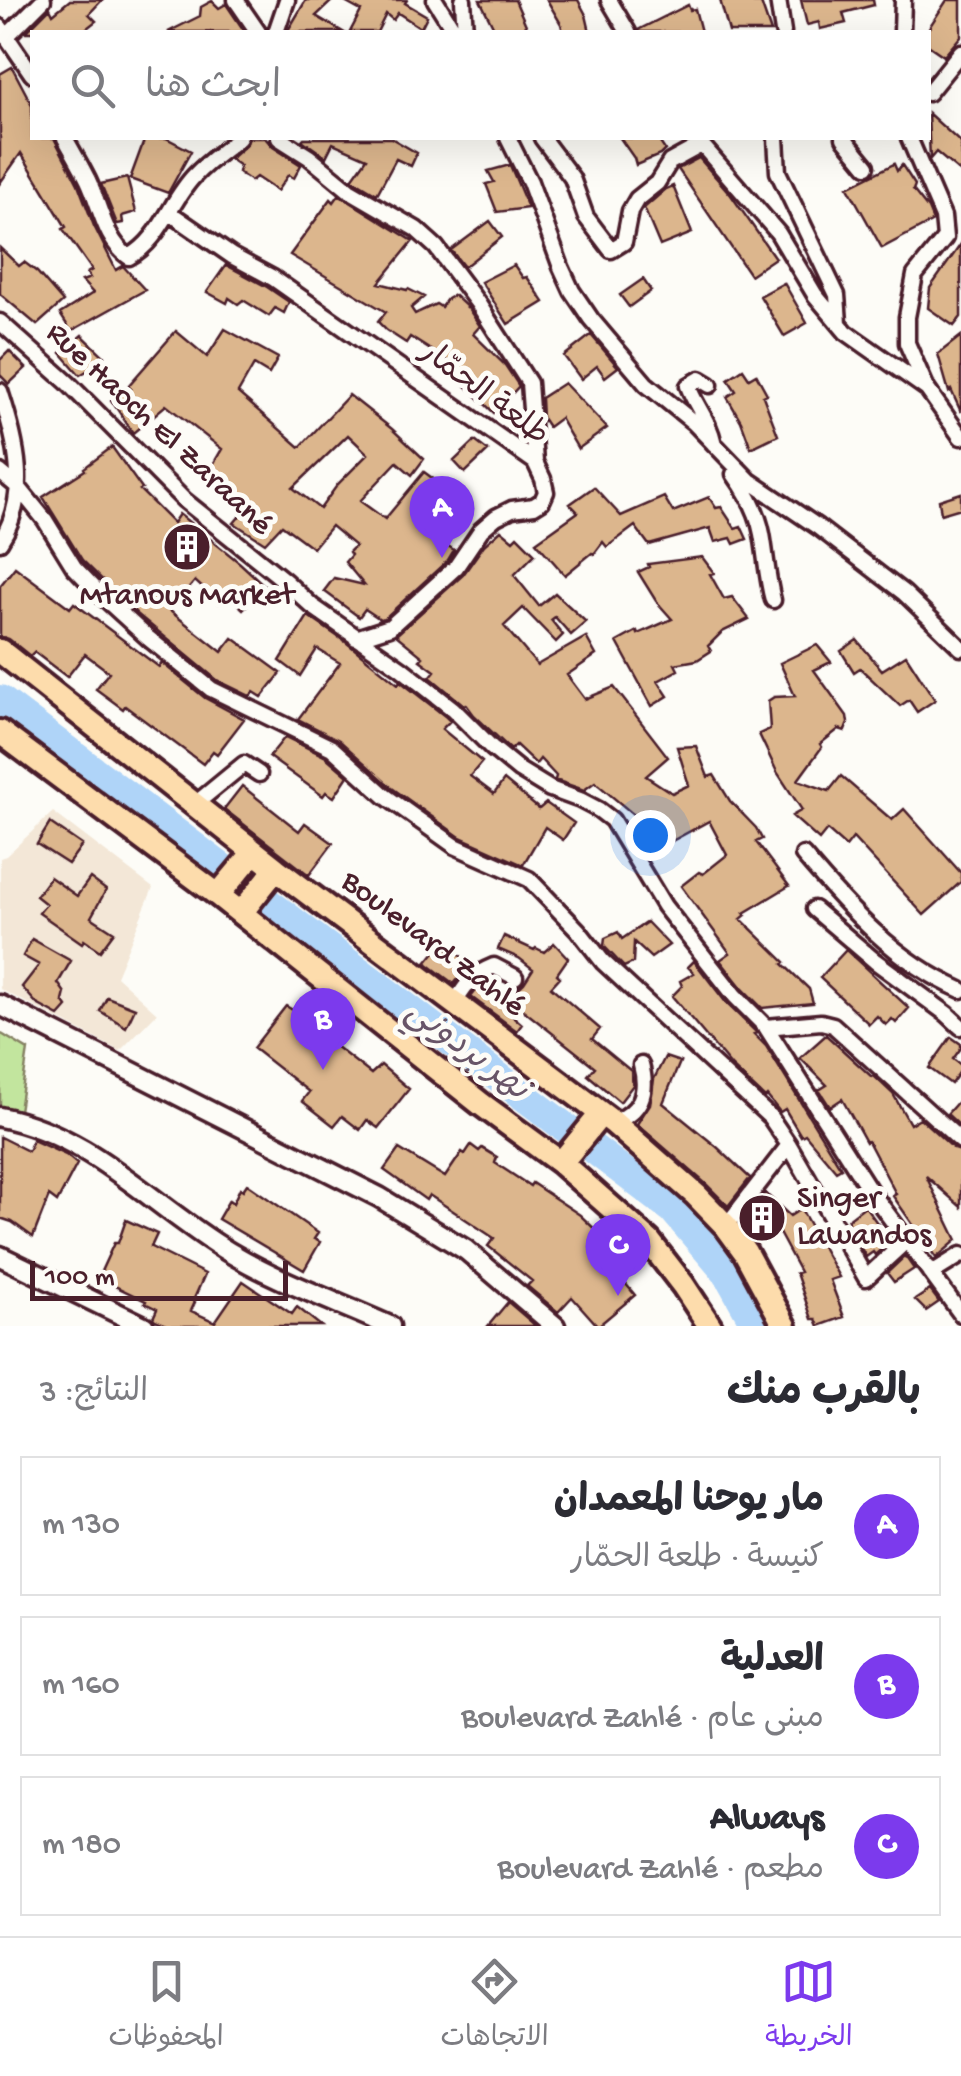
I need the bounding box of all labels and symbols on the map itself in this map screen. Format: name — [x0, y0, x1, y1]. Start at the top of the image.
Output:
street label: Rue Haoch El Zaraané — [37, 315, 279, 545]
street label: طلعة الحمّار — [410, 334, 555, 456]
pin: A — [410, 476, 474, 558]
building icon: Mtanous Market — [161, 521, 213, 573]
place label: Mtanous Market — [80, 578, 297, 616]
your location — [625, 810, 676, 861]
street label: Boulevard Zahlé — [332, 863, 532, 1027]
pin: B — [290, 988, 356, 1070]
water label: نهر بردوني — [394, 993, 538, 1117]
place label: Singer Lawandos — [797, 1181, 933, 1256]
building icon: Singer Lawandos — [736, 1192, 788, 1244]
pin: C — [586, 1214, 650, 1296]
scale bar — [30, 1256, 288, 1300]

